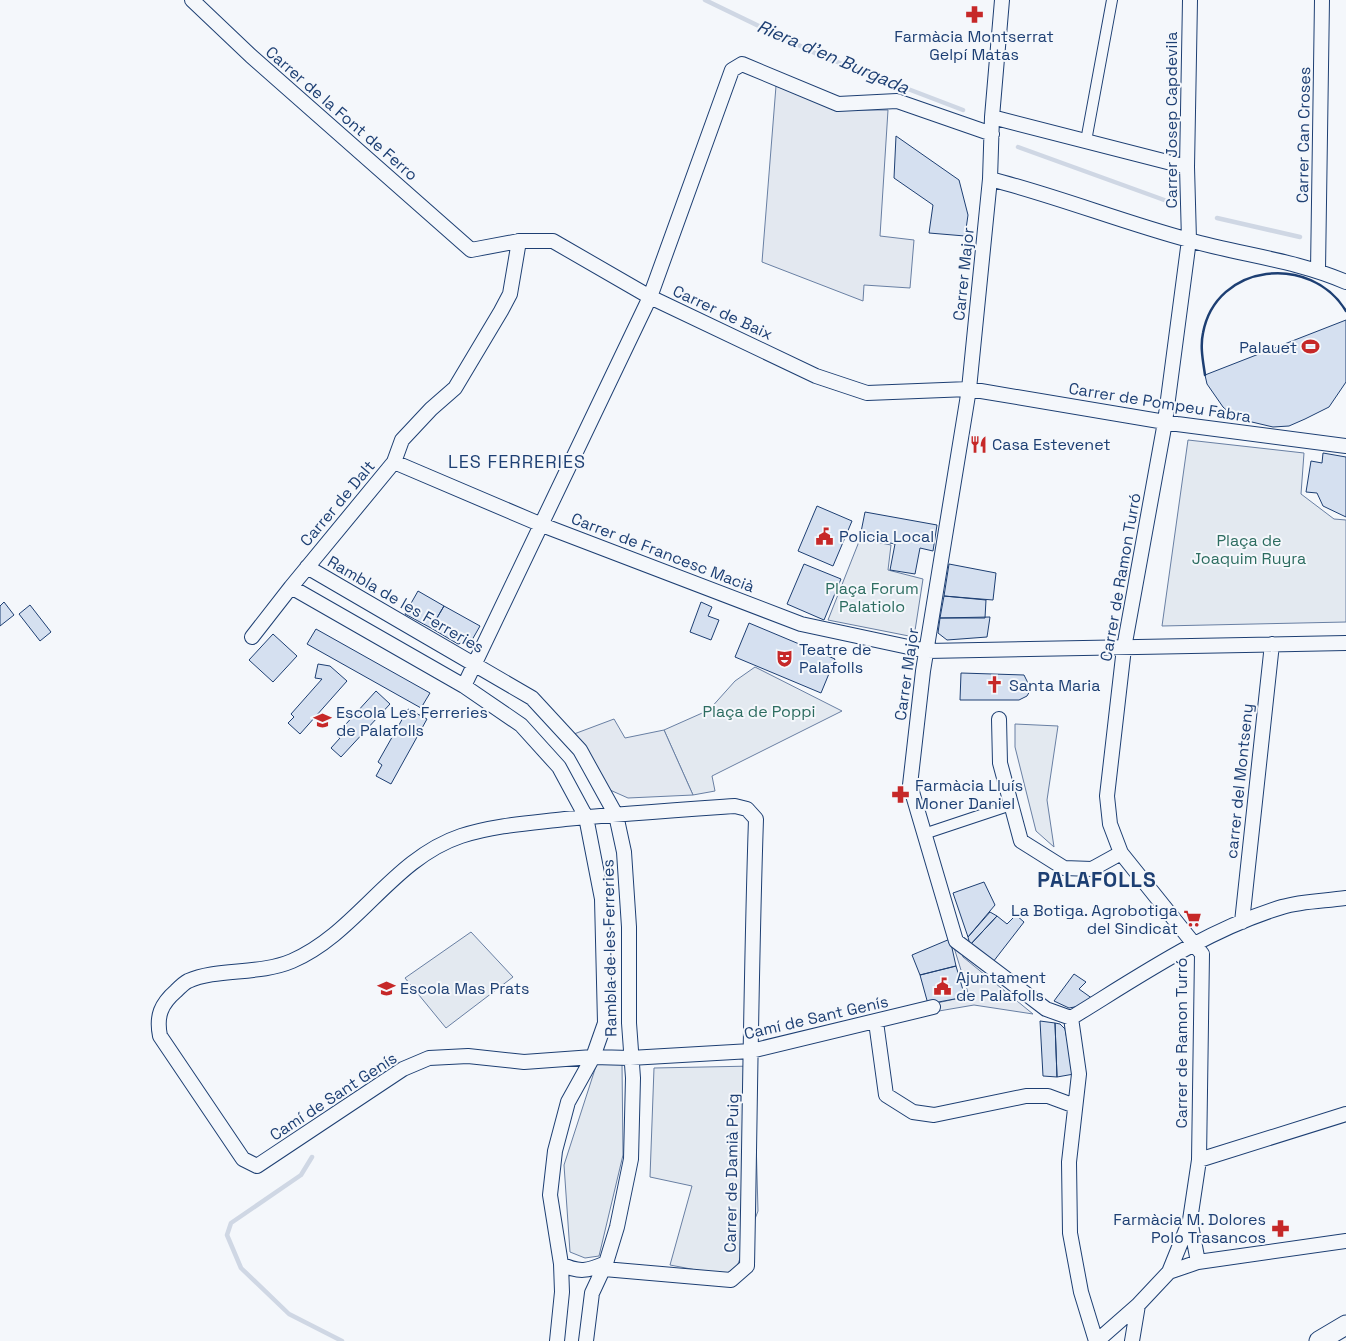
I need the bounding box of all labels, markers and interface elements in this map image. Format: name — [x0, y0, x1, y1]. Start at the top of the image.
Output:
pharmacy icon: Farmàcia Montserrat Gelpí Matas — [964, 5, 984, 25]
water label: Riera d'en Burgada — [754, 14, 913, 99]
place label: Farmàcia Montserrat Gelpí Matas — [894, 26, 1054, 65]
street label: Carrer Josep Capdevila — [1161, 31, 1182, 209]
street label: Carrer de la Font de Ferro — [261, 41, 422, 185]
street label: Carrer Can Croses — [1292, 67, 1315, 203]
street label: Carrer Major — [948, 226, 979, 322]
street label: Carrer de Baix — [669, 280, 776, 345]
place label: Palauet — [1239, 337, 1297, 358]
sports icon: Palauet — [1301, 337, 1321, 357]
street label: Carrer de Pompeu Fabra — [1067, 378, 1253, 427]
restaurant icon: Casa Estevenet — [968, 434, 988, 454]
place label: Casa Estevenet — [992, 434, 1111, 455]
district label: LES FERRERIES — [448, 450, 586, 473]
street label: Carrer de Dalt — [295, 456, 379, 551]
street label: Carrer de Ramon Turró — [1095, 491, 1146, 663]
street label: Carrer de Francesc Macià — [568, 508, 758, 597]
public building icon: Policia Local — [815, 526, 835, 546]
place label: Policia Local — [839, 526, 934, 547]
park label: Plaça de Joaquim Ruyra — [1192, 530, 1306, 569]
street label: Rambla de les Ferreries — [324, 551, 488, 658]
park label: Plaça Forum Palatiolo — [825, 578, 919, 617]
street label: Carrer Major — [890, 626, 923, 722]
place label: Teatre de Palafolls — [799, 639, 871, 678]
theatre icon: Teatre de Palafolls — [775, 648, 795, 668]
church icon: Santa Maria — [985, 675, 1005, 695]
place label: Santa Maria — [1009, 675, 1100, 696]
park label: Plaça de Poppi — [702, 701, 816, 722]
place label: Escola Les Ferreries de Palafolls — [336, 702, 488, 741]
street label: carrer del Montseny — [1221, 702, 1258, 860]
school or university icon: Escola Les Ferreries de Palafolls — [312, 711, 332, 731]
place label: Farmàcia Lluís Moner Daniel — [915, 775, 1023, 814]
pharmacy icon: Farmàcia Lluís Moner Daniel — [891, 784, 911, 804]
street label: Rambla de les Ferreries — [597, 859, 622, 1037]
district label: PALAFOLLS — [1037, 866, 1157, 893]
place label: La Botiga. Agrobotiga del Sindicat — [1011, 900, 1178, 939]
supermarket icon: La Botiga. Agrobotiga del Sindicat — [1182, 909, 1202, 929]
street label: Carrer de Ramon Turró — [1171, 958, 1192, 1128]
place label: Ajuntament de Palafolls — [956, 967, 1046, 1006]
public building icon: Ajuntament de Palafolls — [932, 976, 952, 996]
school or university icon: Escola Mas Prats — [376, 978, 396, 998]
place label: Escola Mas Prats — [400, 978, 530, 999]
street label: Camí de Sant Genís — [742, 991, 890, 1044]
street label: Camí de Sant Genís — [266, 1047, 401, 1145]
street label: Carrer de Damià Puig — [720, 1093, 743, 1253]
place label: Farmàcia M. Dolores Polo Trasancos — [1113, 1209, 1266, 1248]
pharmacy icon: Farmàcia M. Dolores Polo Trasancos — [1270, 1218, 1290, 1238]

